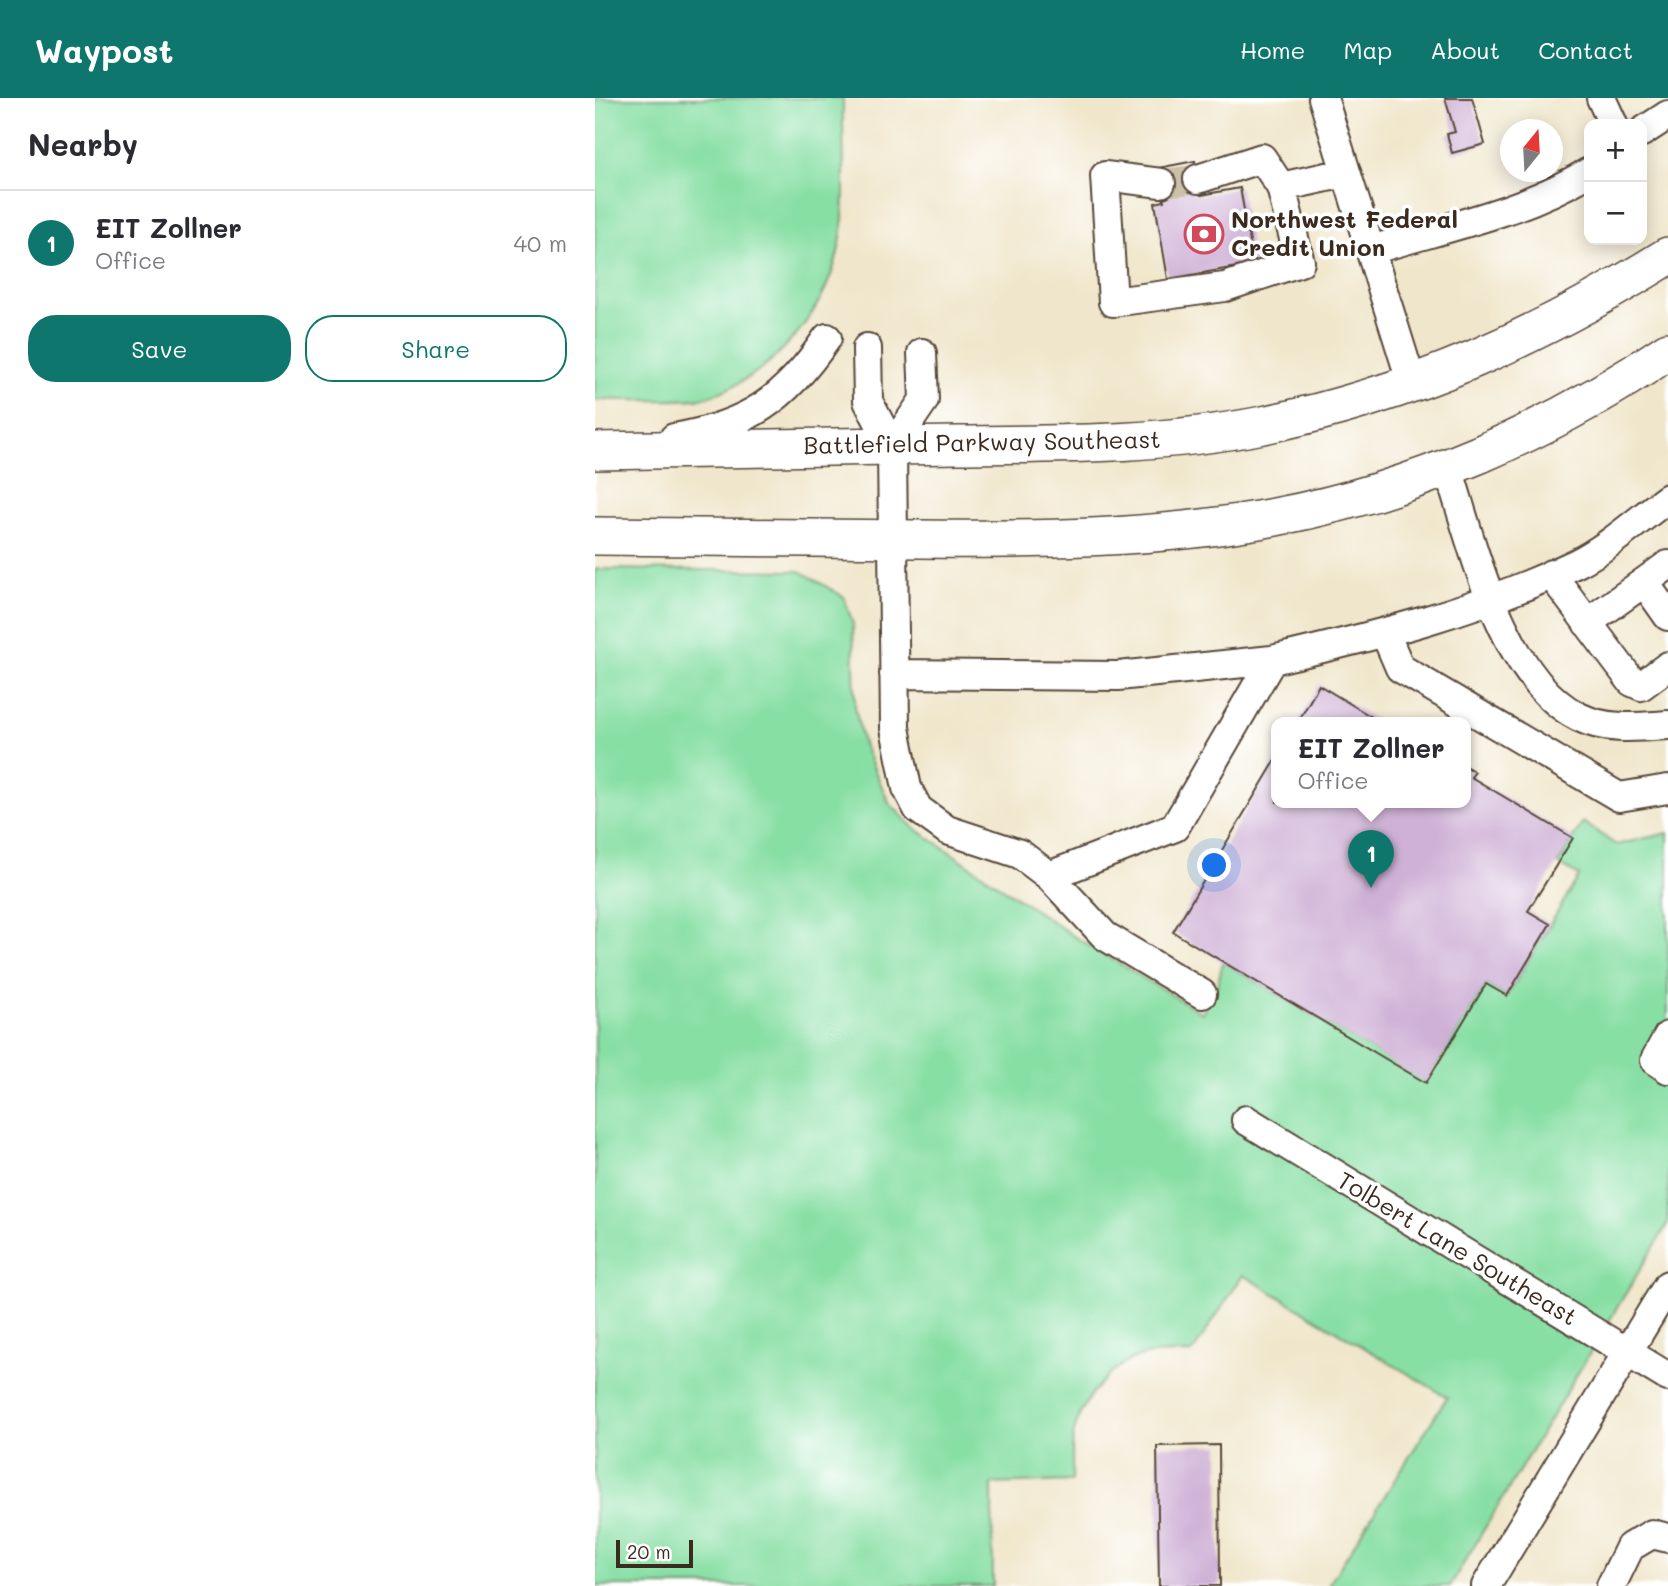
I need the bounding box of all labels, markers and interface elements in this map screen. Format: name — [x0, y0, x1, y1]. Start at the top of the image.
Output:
text: Waypost — [35, 28, 173, 71]
text: Home — [1240, 34, 1305, 65]
text: Map — [1343, 34, 1392, 65]
text: About — [1430, 34, 1500, 65]
text: Contact — [1538, 34, 1633, 65]
north arrow — [1500, 119, 1563, 182]
map controls — [1584, 119, 1647, 245]
button: + — [1584, 119, 1647, 182]
text: Nearby — [28, 124, 138, 164]
button: − — [1584, 182, 1647, 245]
place label: Northwest Federal Credit Union — [1231, 203, 1458, 262]
text: EIT Zollner — [95, 211, 242, 245]
bank icon: Northwest Federal Credit Union — [1183, 213, 1225, 255]
text: 1 — [46, 228, 56, 258]
text: 40 m — [514, 228, 567, 258]
text: Office — [95, 245, 166, 275]
button: Save — [28, 315, 291, 382]
button: Share — [305, 315, 567, 382]
street label: Battlefield Parkway Southeast — [803, 423, 1161, 460]
popup — [1271, 717, 1471, 808]
text: EIT Zollner — [1298, 731, 1444, 765]
text: Office — [1298, 765, 1368, 795]
pin: 1 — [1348, 830, 1394, 888]
your location — [1197, 848, 1231, 882]
street label: Tolbert Lane Southeast — [1332, 1164, 1583, 1332]
scale bar — [616, 1537, 693, 1569]
text: 20 m — [627, 1539, 671, 1564]

